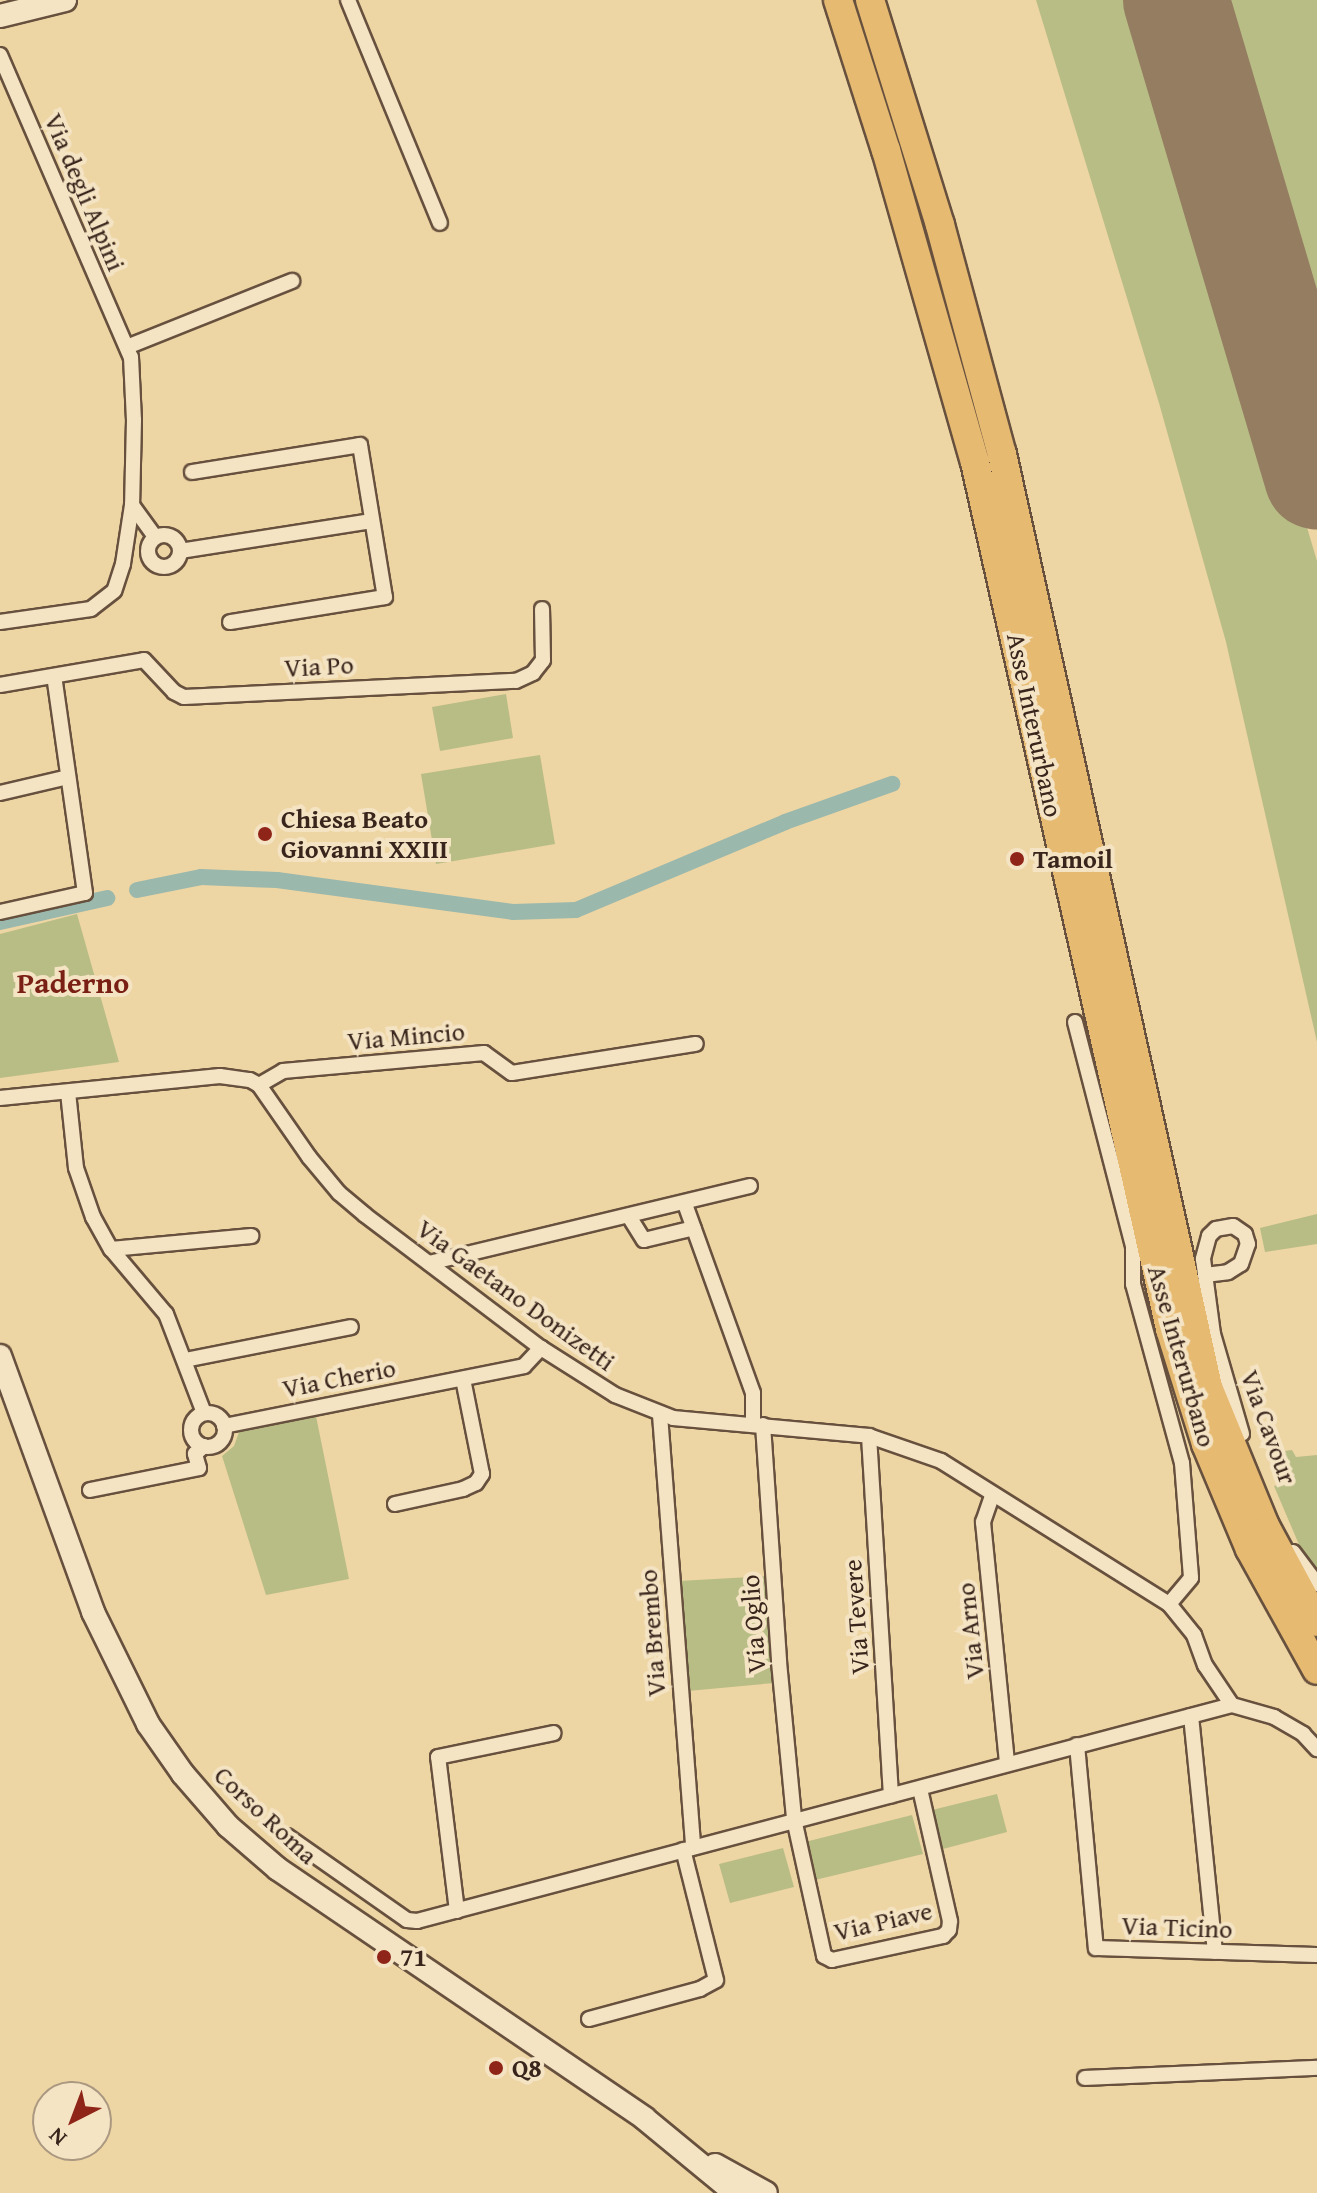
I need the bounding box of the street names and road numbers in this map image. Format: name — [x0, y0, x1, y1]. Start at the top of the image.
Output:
street label: Via degli Alpini — [38, 109, 132, 275]
street label: Asse Interurbano — [1000, 630, 1070, 820]
street label: Via Po — [283, 649, 355, 683]
street label: Via Mincio — [346, 1015, 466, 1057]
street label: Via Gaetano Donizetti — [411, 1213, 621, 1377]
street label: Asse Interurbano — [1141, 1262, 1223, 1450]
street label: Via Cherio — [280, 1352, 398, 1404]
street label: Via Cavour — [1234, 1366, 1304, 1488]
street label: Via Tevere — [836, 1558, 876, 1676]
street label: Via Brembo — [632, 1568, 672, 1698]
street label: Via Oglio — [734, 1574, 772, 1674]
street label: Via Arno — [949, 1581, 991, 1681]
street label: Corso Roma — [208, 1760, 324, 1870]
street label: Via Piave — [831, 1895, 935, 1947]
street label: Via Ticino — [1121, 1909, 1233, 1945]

